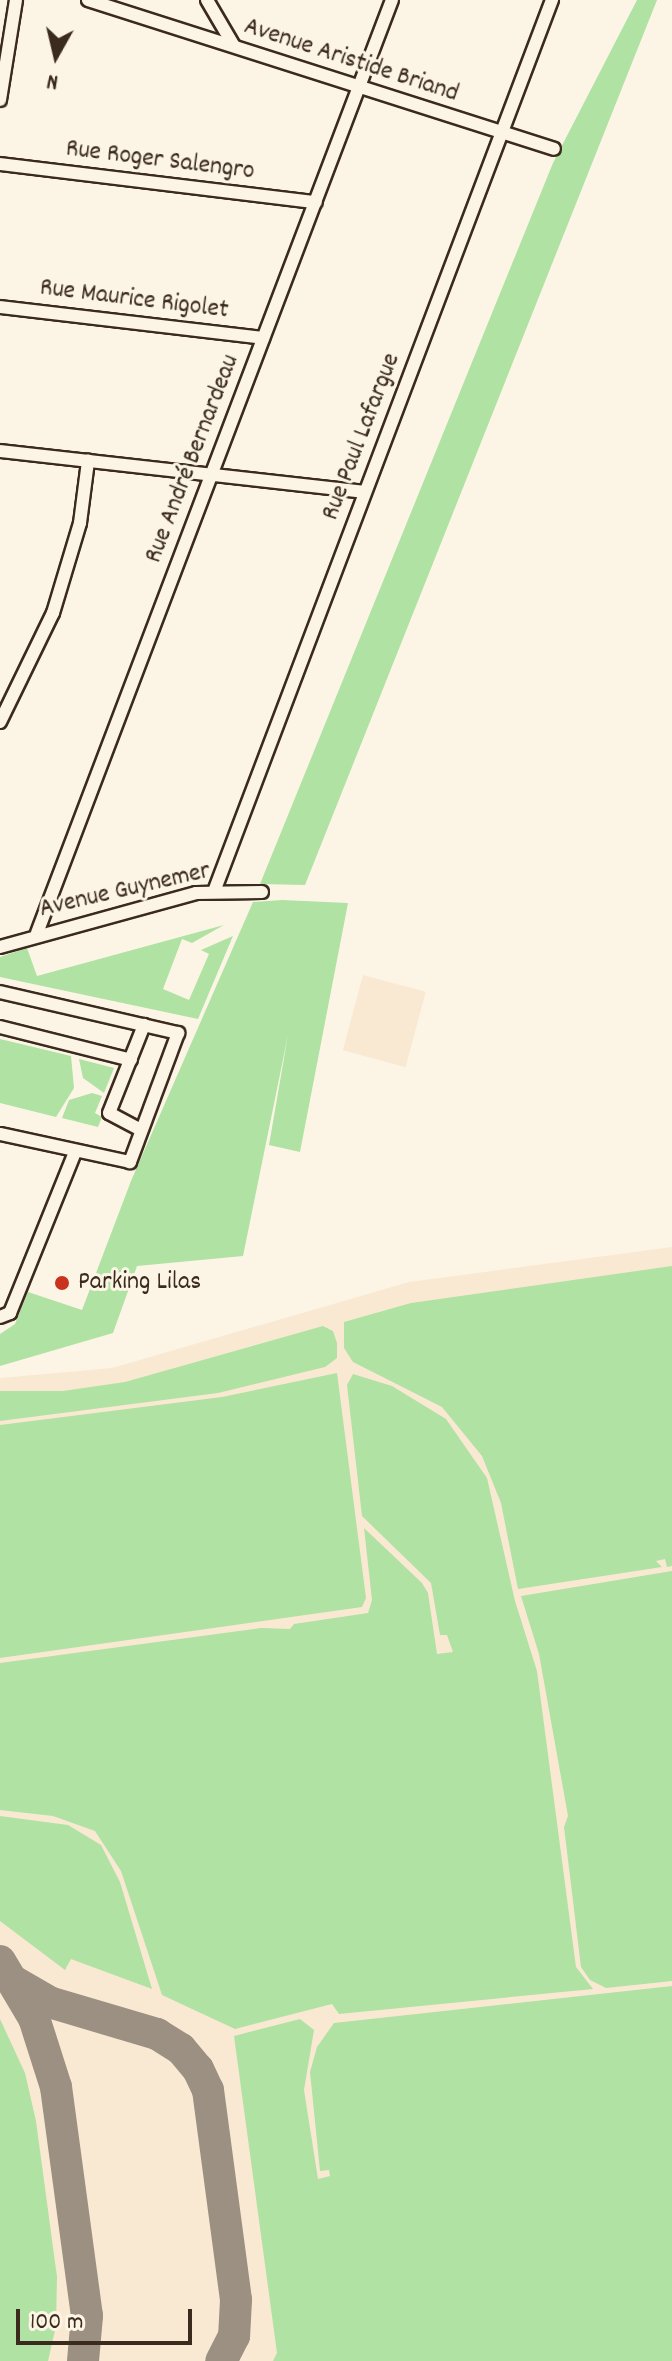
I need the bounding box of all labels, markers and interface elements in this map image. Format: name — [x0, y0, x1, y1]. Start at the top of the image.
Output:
street label: Avenue Aristide Briand — [240, 12, 462, 110]
north arrow — [16, 16, 96, 96]
text: N — [45, 64, 60, 96]
street label: Rue Roger Salengro — [64, 134, 256, 188]
street label: Rue Maurice Rigolet — [38, 273, 230, 327]
street label: Rue Paul Lafargue — [316, 349, 408, 525]
street label: Rue André Bernardeau — [139, 350, 247, 568]
street label: Avenue Guynemer — [37, 856, 213, 926]
place label: Parking Lilas — [78, 1267, 201, 1299]
marker: Parking Lilas — [53, 1274, 71, 1292]
scale bar — [20, 2293, 196, 2343]
text: 100 m — [30, 2306, 83, 2340]

